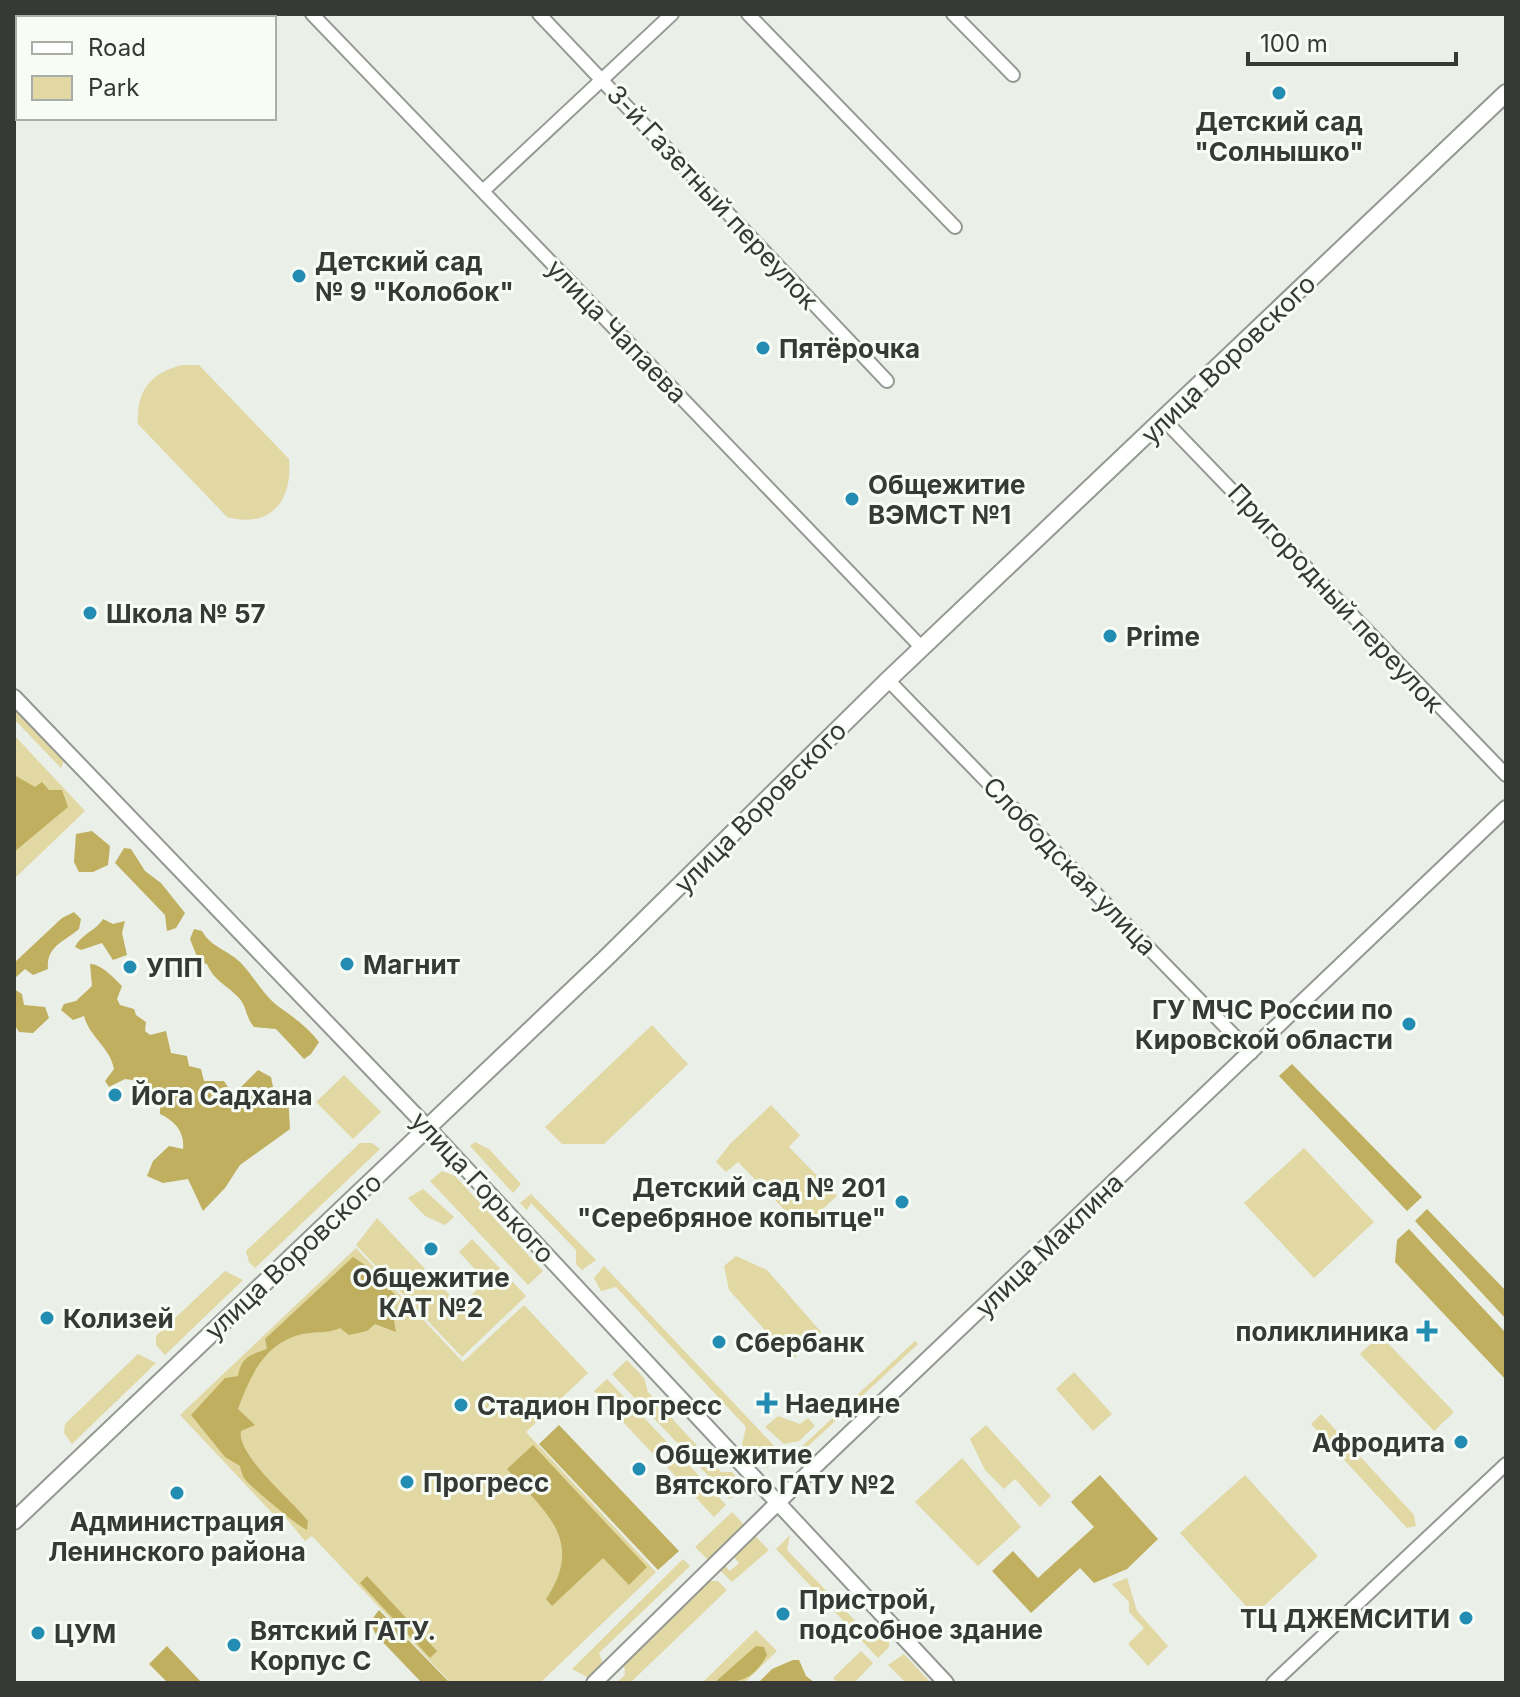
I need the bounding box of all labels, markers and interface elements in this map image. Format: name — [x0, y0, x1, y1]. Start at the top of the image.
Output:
legend — [16, 16, 276, 120]
scale bar — [1248, 16, 1456, 66]
text: 100 m — [1260, 29, 1328, 58]
text: Road — [88, 33, 146, 62]
text: Park — [88, 73, 139, 102]
street label: 3-й Газетный переулок — [601, 78, 825, 316]
marker: Детский сад "Солнышко" — [1270, 84, 1288, 102]
place label: Детский сад "Солнышко" — [1194, 106, 1364, 167]
place label: Детский сад № 9 "Колобок" — [315, 246, 514, 307]
street label: улица Чапаева — [540, 252, 694, 410]
marker: Детский сад № 9 "Колобок" — [290, 267, 308, 285]
street label: улица Воровского — [1134, 268, 1322, 450]
place label: Пятёрочка — [779, 333, 920, 364]
marker: Пятёрочка — [754, 339, 772, 357]
place label: Общежитие ВЭМСТ №1 — [868, 469, 1026, 530]
street label: Пригородный переулок — [1222, 477, 1450, 719]
marker: Общежитие ВЭМСТ №1 — [843, 490, 861, 508]
place label: Школа № 57 — [106, 598, 266, 629]
marker: Школа № 57 — [81, 604, 99, 622]
place label: Prime — [1126, 621, 1200, 652]
marker: Prime — [1101, 627, 1119, 645]
street label: улица Воровского — [668, 715, 852, 899]
street label: Слободская улица — [977, 770, 1163, 962]
place label: Магнит — [363, 949, 460, 980]
place label: УПП — [146, 952, 203, 983]
marker: Магнит — [338, 955, 356, 973]
marker: УПП — [121, 958, 139, 976]
place label: ГУ МЧС России по Кировской области — [1135, 994, 1393, 1055]
marker: ГУ МЧС России по Кировской области — [1400, 1015, 1418, 1033]
place label: Йога Садхана — [131, 1080, 313, 1111]
marker: Йога Садхана — [106, 1086, 124, 1104]
street label: улица Горького — [405, 1105, 561, 1269]
street label: улица Воровского — [198, 1166, 388, 1346]
street label: улица Маклина — [969, 1167, 1129, 1323]
place label: Детский сад № 201 "Серебряное копытце" — [577, 1172, 886, 1233]
marker: Детский сад № 201 "Серебряное копытце" — [893, 1193, 911, 1211]
marker: Общежитие КАТ №2 — [422, 1240, 440, 1258]
place label: Общежитие КАТ №2 — [352, 1262, 510, 1323]
place label: Колизей — [63, 1303, 174, 1334]
marker: Колизей — [38, 1309, 56, 1327]
place label: поликлиника — [1236, 1316, 1409, 1347]
marker: поликлиника — [1416, 1320, 1438, 1342]
place label: Сбербанк — [735, 1327, 865, 1358]
marker: Сбербанк — [710, 1333, 728, 1351]
place label: Наедине — [785, 1388, 900, 1419]
place label: Стадион Прогресс — [477, 1390, 722, 1421]
marker: Наедине — [756, 1392, 778, 1414]
marker: Стадион Прогресс — [452, 1396, 470, 1414]
place label: Афродита — [1312, 1427, 1445, 1458]
marker: Афродита — [1452, 1433, 1470, 1451]
place label: Общежитие Вятского ГАТУ №2 — [655, 1439, 895, 1500]
marker: Общежитие Вятского ГАТУ №2 — [630, 1460, 648, 1478]
place label: Прогресс — [423, 1467, 549, 1498]
marker: Прогресс — [398, 1473, 416, 1491]
marker: Администрация Ленинского района — [168, 1484, 186, 1502]
place label: Администрация Ленинского района — [48, 1506, 306, 1567]
place label: Пристрой, подсобное здание — [799, 1584, 1043, 1645]
place label: ТЦ ДЖЕМСИТИ — [1240, 1603, 1450, 1634]
marker: Пристрой, подсобное здание — [774, 1605, 792, 1623]
marker: ТЦ ДЖЕМСИТИ — [1457, 1609, 1475, 1627]
place label: Вятский ГАТУ. Корпус С — [250, 1615, 436, 1676]
place label: ЦУМ — [54, 1618, 116, 1649]
marker: ЦУМ — [29, 1624, 47, 1642]
marker: Вятский ГАТУ. Корпус С — [225, 1636, 243, 1654]

